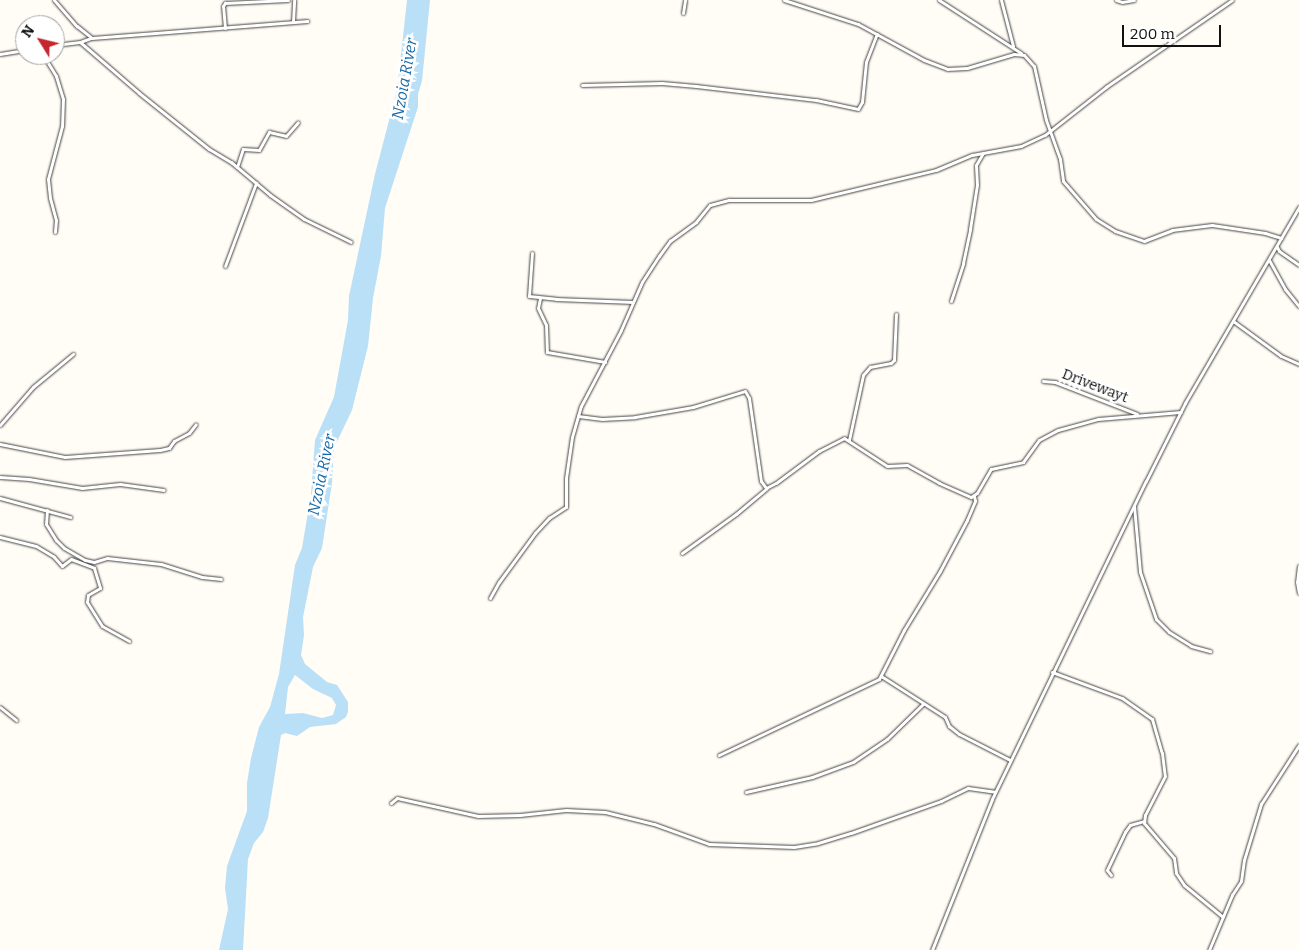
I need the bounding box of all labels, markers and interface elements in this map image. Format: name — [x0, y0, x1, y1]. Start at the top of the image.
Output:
north arrow — [15, 15, 65, 65]
scale bar — [1124, 15, 1223, 47]
text: N — [18, 22, 38, 41]
text: 200 m — [1130, 25, 1175, 43]
water label: Nzoia River — [388, 37, 422, 121]
street label: Drivewayt — [1059, 365, 1131, 407]
water label: Nzoia River — [304, 433, 340, 517]

